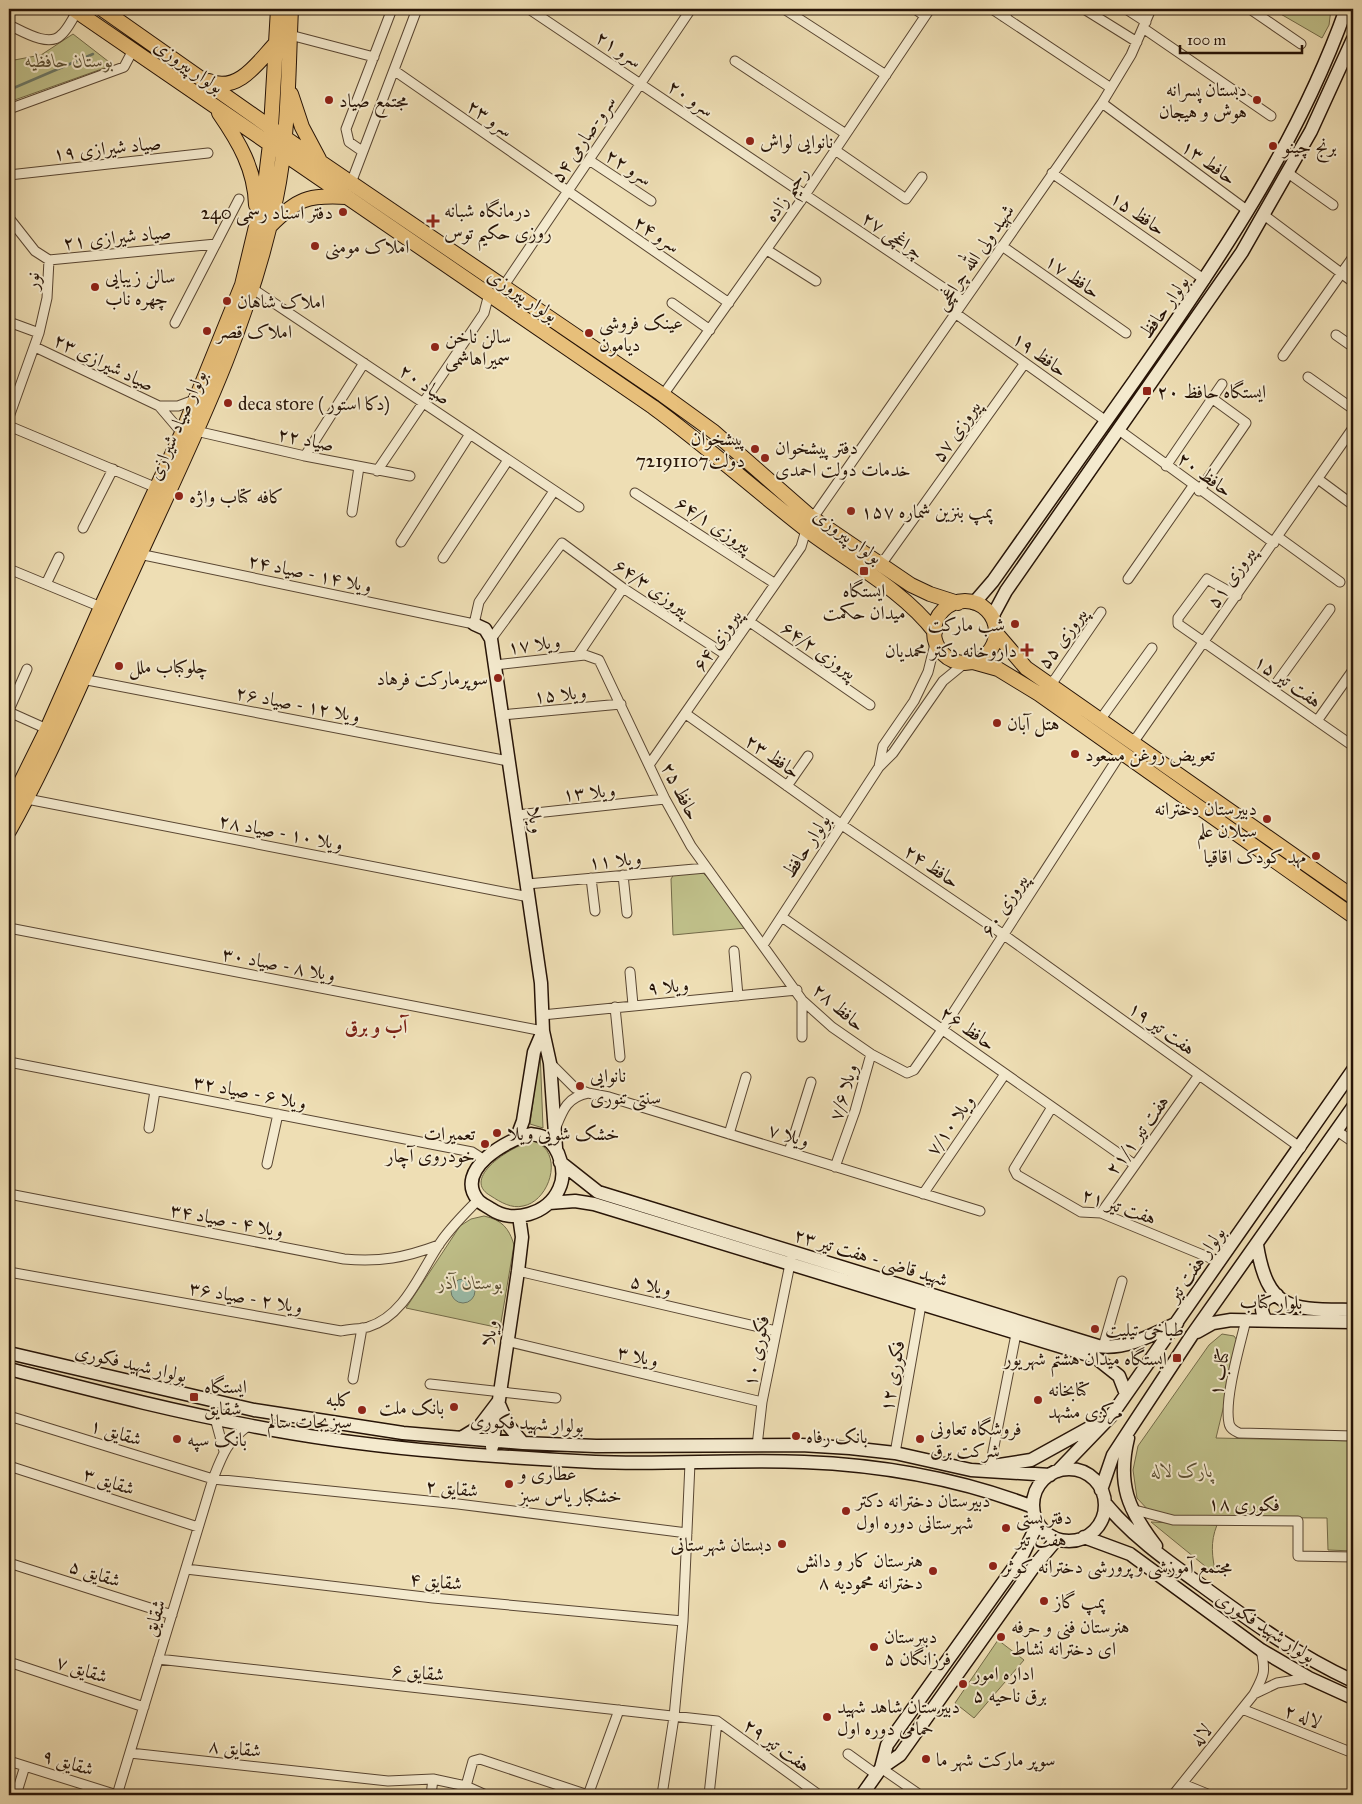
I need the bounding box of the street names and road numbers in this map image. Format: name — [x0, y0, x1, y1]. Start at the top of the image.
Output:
street label: سرو ۲۱ — [591, 25, 647, 74]
street label: بولوار پیروزی — [149, 34, 228, 100]
street label: سرو ۲۰ — [663, 74, 719, 123]
street label: سرو-صارمی ۵۴ — [545, 91, 621, 188]
street label: سرو ۲۳ — [462, 94, 517, 143]
street label: صیاد شیرازی ۱۹ — [52, 131, 162, 165]
street label: حافط ۱۳ — [1177, 134, 1241, 190]
street label: سرو ۲۲ — [601, 143, 657, 191]
street label: رحیم زاده — [759, 162, 820, 231]
street label: حافظ ۱۵ — [1106, 186, 1170, 240]
street label: شهید ولی الله چراغچی — [927, 198, 1021, 315]
street label: چراغچی ۲۷ — [857, 206, 928, 266]
street label: سرو ۲۴ — [629, 210, 685, 259]
street label: صیاد شیرازی ۲۱ — [62, 220, 172, 254]
street label: حافظ ۱۷ — [1041, 249, 1105, 303]
street label: بولوار پیروزی — [482, 263, 562, 328]
street label: نور — [20, 271, 45, 293]
street label: بولوار حافظ — [1134, 271, 1195, 343]
street label: حافظ ۱۹ — [1008, 326, 1072, 382]
street label: صیاد شیرازی ۲۳ — [50, 328, 158, 396]
street label: صیاد ۲۰ — [395, 358, 455, 410]
street label: بولوار صیاد شیرازی — [142, 366, 212, 484]
street label: پیروزی ۵۷ — [926, 395, 988, 467]
street label: صیاد ۲۲ — [276, 422, 336, 456]
street label: حافظ ۲۰ — [1173, 446, 1237, 502]
street label: پیروزی ۶۴/۱ — [670, 491, 758, 560]
street label: بولوار پیروزی — [808, 503, 887, 570]
street label: پیروزی ۵۱ — [1201, 541, 1263, 613]
street label: ویلا ۱۴ - صیاد ۲۴ — [246, 549, 374, 598]
street label: پیروزی ۶۴/۳ — [609, 553, 695, 623]
street label: پیروزی ۵۵ — [1032, 602, 1094, 674]
street label: پیروزی ۶۴ — [687, 604, 749, 676]
street label: پیروزی ۶۴/۲ — [776, 616, 862, 687]
street label: ویلا ۱۷ — [506, 629, 562, 660]
street label: هفت تیر ۱۵ — [1250, 649, 1326, 713]
street label: ویلا ۱۵ — [533, 680, 587, 709]
street label: ویلا ۱۲ - صیاد ۲۶ — [234, 681, 362, 728]
street label: حافظ ۲۳ — [741, 729, 805, 783]
street label: حافظ ۲۵ — [657, 758, 705, 824]
street label: ویلا ۱۳ — [562, 778, 616, 807]
street label: ویلا — [522, 805, 549, 835]
street label: ویلا ۱۰ - صیاد ۲۸ — [217, 809, 345, 856]
street label: بولوار حافظ — [777, 810, 836, 883]
street label: حافظ ۲۴ — [900, 839, 964, 893]
street label: ویلا ۱۱ — [588, 846, 642, 875]
street label: پیروزی ۶۰ — [975, 868, 1035, 942]
street label: ویلا ۸ - صیاد ۳۰ — [220, 942, 338, 987]
street label: ویلا ۹ — [646, 973, 690, 1000]
street label: حافظ ۲۸ — [808, 978, 870, 1036]
street label: هفت تیر ۱۹ — [1124, 996, 1200, 1060]
street label: حافظ ۲۶ — [936, 1001, 1000, 1055]
street label: ویلا ۷/۶ — [824, 1061, 863, 1123]
street label: ویلا ۶ - صیاد ۳۲ — [191, 1070, 309, 1115]
street label: ویلا ۷/۱۰ — [921, 1090, 980, 1161]
street label: هفت تیر ۲۱/۱ — [1100, 1091, 1174, 1179]
street label: ویلا ۷ — [765, 1118, 812, 1153]
street label: هفت تیر ۲۱ — [1079, 1183, 1159, 1229]
street label: ویلا ۴ - صیاد ۳۴ — [168, 1198, 286, 1243]
street label: بولوار هفت تیر — [1161, 1222, 1231, 1308]
street label: شهید قاضی - هفت تیر ۲۳ — [791, 1223, 951, 1293]
street label: ویلا ۵ — [628, 1269, 674, 1302]
street label: ویلا ۲ - صیاد ۳۶ — [187, 1276, 305, 1319]
street label: بلوار کتاب — [1239, 1290, 1303, 1314]
street label: فکوری ۱۰ — [738, 1314, 775, 1389]
street label: ویلا — [476, 1318, 503, 1348]
street label: بولوار شهید فکوری — [73, 1339, 189, 1388]
street label: فکوری ۱۲ — [874, 1339, 911, 1414]
street label: ویلا ۳ — [615, 1340, 661, 1373]
street label: کتاب ۱ — [1204, 1346, 1234, 1398]
street label: بولوار شهید فکوری — [469, 1409, 585, 1438]
street label: شقایق ۱ — [87, 1413, 145, 1452]
street label: شقایق ۳ — [80, 1462, 138, 1501]
street label: شقایق ۲ — [424, 1474, 479, 1503]
street label: فکوری ١٨ — [1208, 1492, 1280, 1517]
street label: شقایق ۵ — [66, 1554, 124, 1593]
street label: شقایق ۴ — [408, 1567, 463, 1596]
street label: بولوار شهید فکوری — [1211, 1586, 1320, 1669]
street label: شقایق — [138, 1597, 171, 1640]
street label: شقایق ۷ — [53, 1650, 111, 1689]
street label: شقایق ۶ — [390, 1658, 445, 1687]
street label: لاله ۲ — [1281, 1698, 1325, 1734]
street label: هفت تیر ۲۹ — [739, 1713, 815, 1777]
street label: لاله — [1185, 1719, 1217, 1751]
street label: شقایق ۸ — [207, 1734, 262, 1763]
street label: شقایق ۹ — [39, 1743, 97, 1782]

